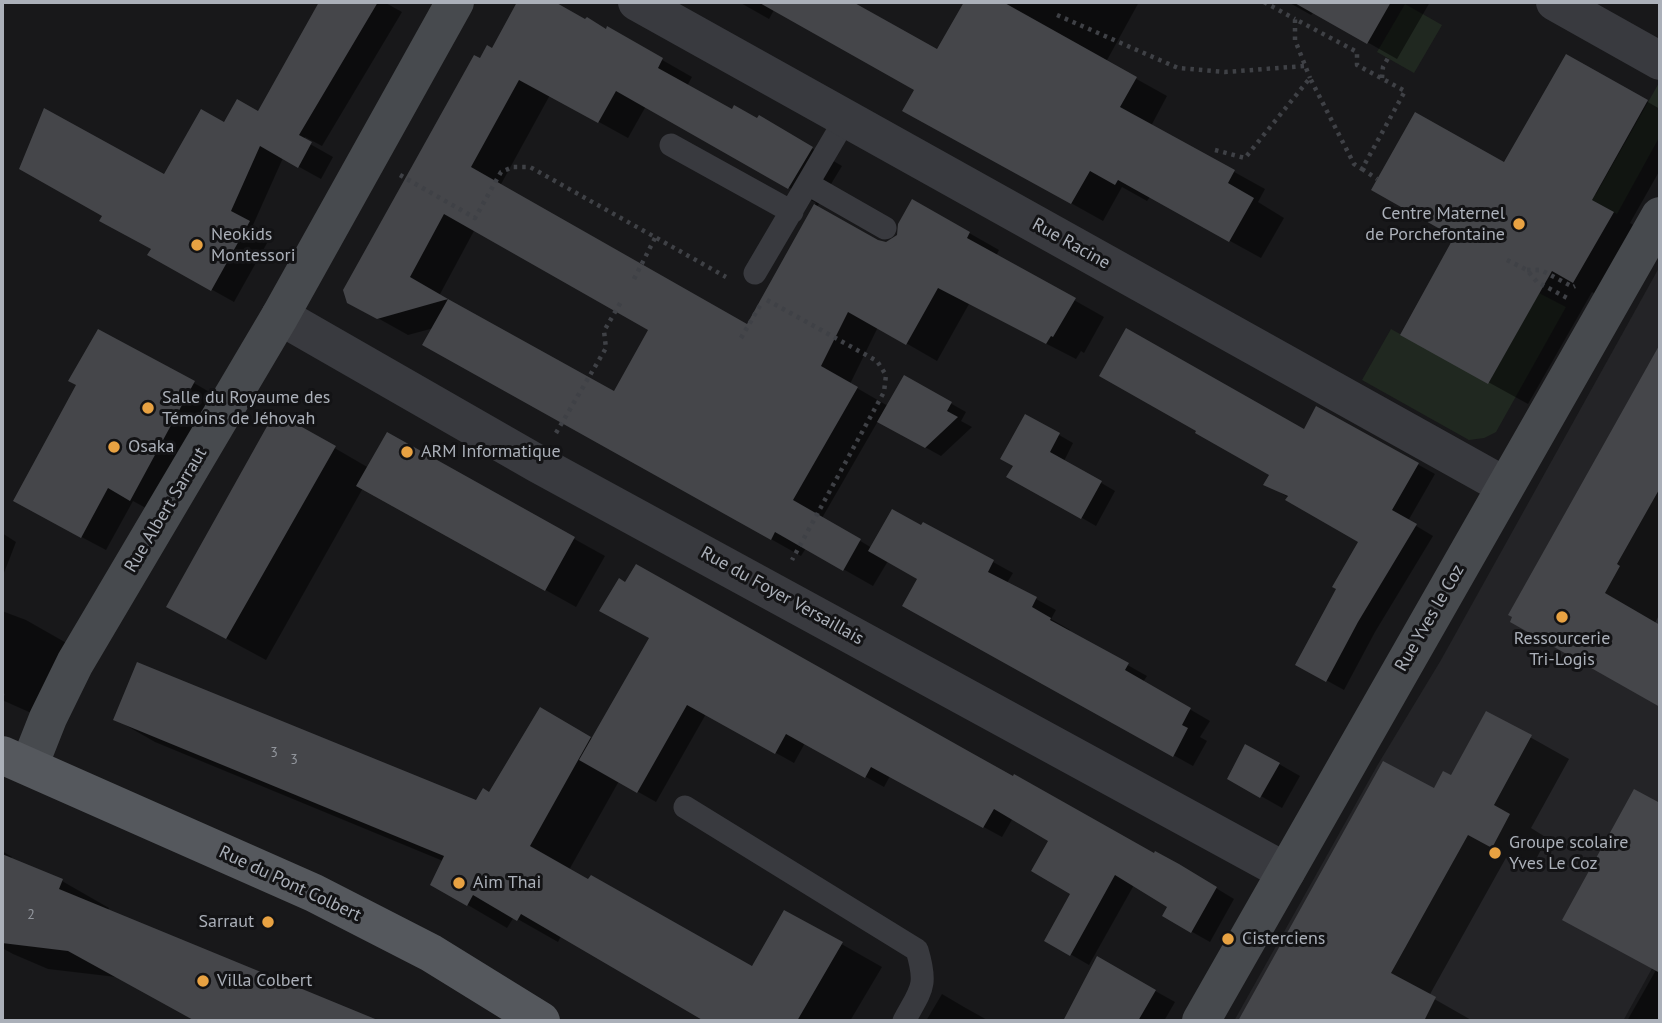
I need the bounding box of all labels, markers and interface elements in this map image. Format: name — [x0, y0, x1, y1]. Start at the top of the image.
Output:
place label: Centre Maternel de Porchefontaine — [1365, 203, 1505, 246]
street label: Rue Racine — [1028, 214, 1114, 274]
marker: Centre Maternel de Porchefontaine — [1511, 216, 1527, 232]
place label: Neokids Montessori — [211, 224, 296, 266]
marker: Neokids Montessori — [189, 237, 205, 253]
place label: Salle du Royaume des Témoins de Jéhovah — [162, 387, 330, 430]
marker: Salle du Royaume des Témoins de Jéhovah — [140, 400, 156, 416]
place label: Osaka — [128, 436, 174, 458]
marker: Osaka — [106, 439, 122, 455]
place label: ARM Informatique — [421, 441, 561, 463]
street label: Rue Albert Sarraut — [120, 444, 212, 576]
marker: ARM Informatique — [399, 444, 415, 460]
street label: Rue du Foyer Versaillais — [697, 542, 867, 650]
street label: Rue Yves le Coz — [1391, 561, 1469, 675]
marker: Ressourcerie Tri-Logis — [1554, 609, 1570, 625]
place label: Ressourcerie Tri-Logis — [1514, 628, 1610, 670]
house number: 3 — [270, 745, 278, 761]
house number: 3 — [290, 752, 298, 768]
place label: Groupe scolaire Yves Le Coz — [1509, 832, 1628, 874]
street label: Rue du Pont Colbert — [215, 842, 365, 926]
marker: Groupe scolaire Yves Le Coz — [1487, 845, 1503, 861]
place label: Aim Thai — [473, 872, 541, 894]
marker: Aim Thai — [451, 875, 467, 891]
house number: 2 — [27, 907, 35, 923]
place label: Sarraut — [199, 911, 254, 933]
marker: Sarraut — [260, 914, 276, 930]
place label: Cisterciens — [1242, 928, 1325, 950]
marker: Cisterciens — [1220, 931, 1236, 947]
place label: Villa Colbert — [217, 970, 312, 992]
marker: Villa Colbert — [195, 973, 211, 989]

